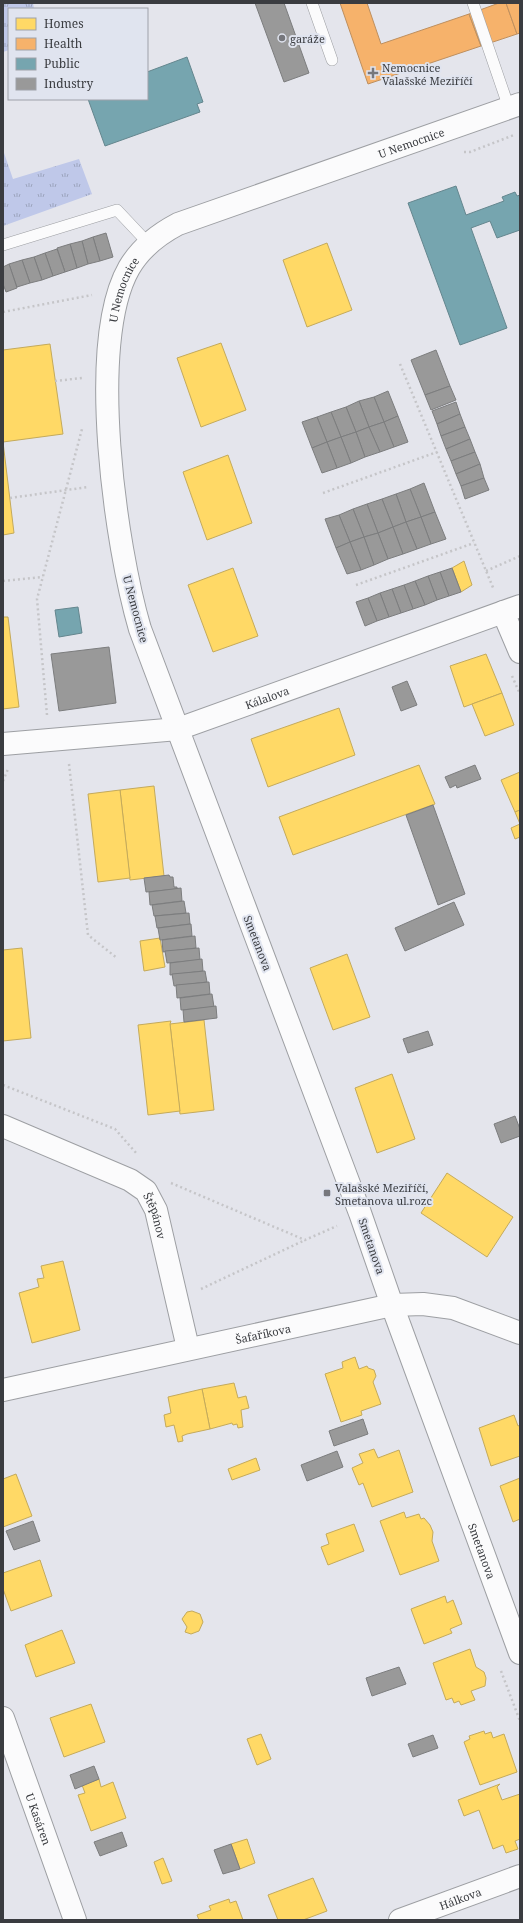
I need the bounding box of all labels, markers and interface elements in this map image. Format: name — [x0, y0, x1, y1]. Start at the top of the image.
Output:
legend — [8, 8, 148, 100]
text: Homes — [44, 15, 84, 32]
place label: garáže — [290, 31, 325, 46]
marker: garáže — [277, 33, 287, 43]
text: Health — [44, 35, 83, 52]
text: Public — [44, 55, 80, 72]
place label: Nemocnice Valašské Meziříčí — [382, 60, 473, 88]
marker: Nemocnice Valašské Meziříčí — [367, 67, 379, 79]
text: Industry — [44, 75, 93, 92]
street label: U Nemocnice — [376, 124, 446, 161]
street label: U Nemocnice — [105, 253, 142, 323]
street label: U Nemocnice — [120, 574, 152, 644]
street label: Kálalova — [243, 682, 291, 712]
street label: Smetanova — [241, 913, 275, 973]
place label: Valašské Meziříčí, Smetanova ul.rozc — [335, 1180, 432, 1208]
marker: Valašské Meziříčí, Smetanova ul.rozc — [322, 1188, 332, 1198]
street label: Štěpánov — [140, 1190, 170, 1241]
street label: Smetanova — [355, 1216, 389, 1276]
street label: Šafaříkova — [234, 1320, 292, 1347]
street label: Smetanova — [465, 1521, 500, 1581]
street label: U Kasáren — [23, 1791, 55, 1847]
street label: Hálkova — [437, 1883, 483, 1912]

